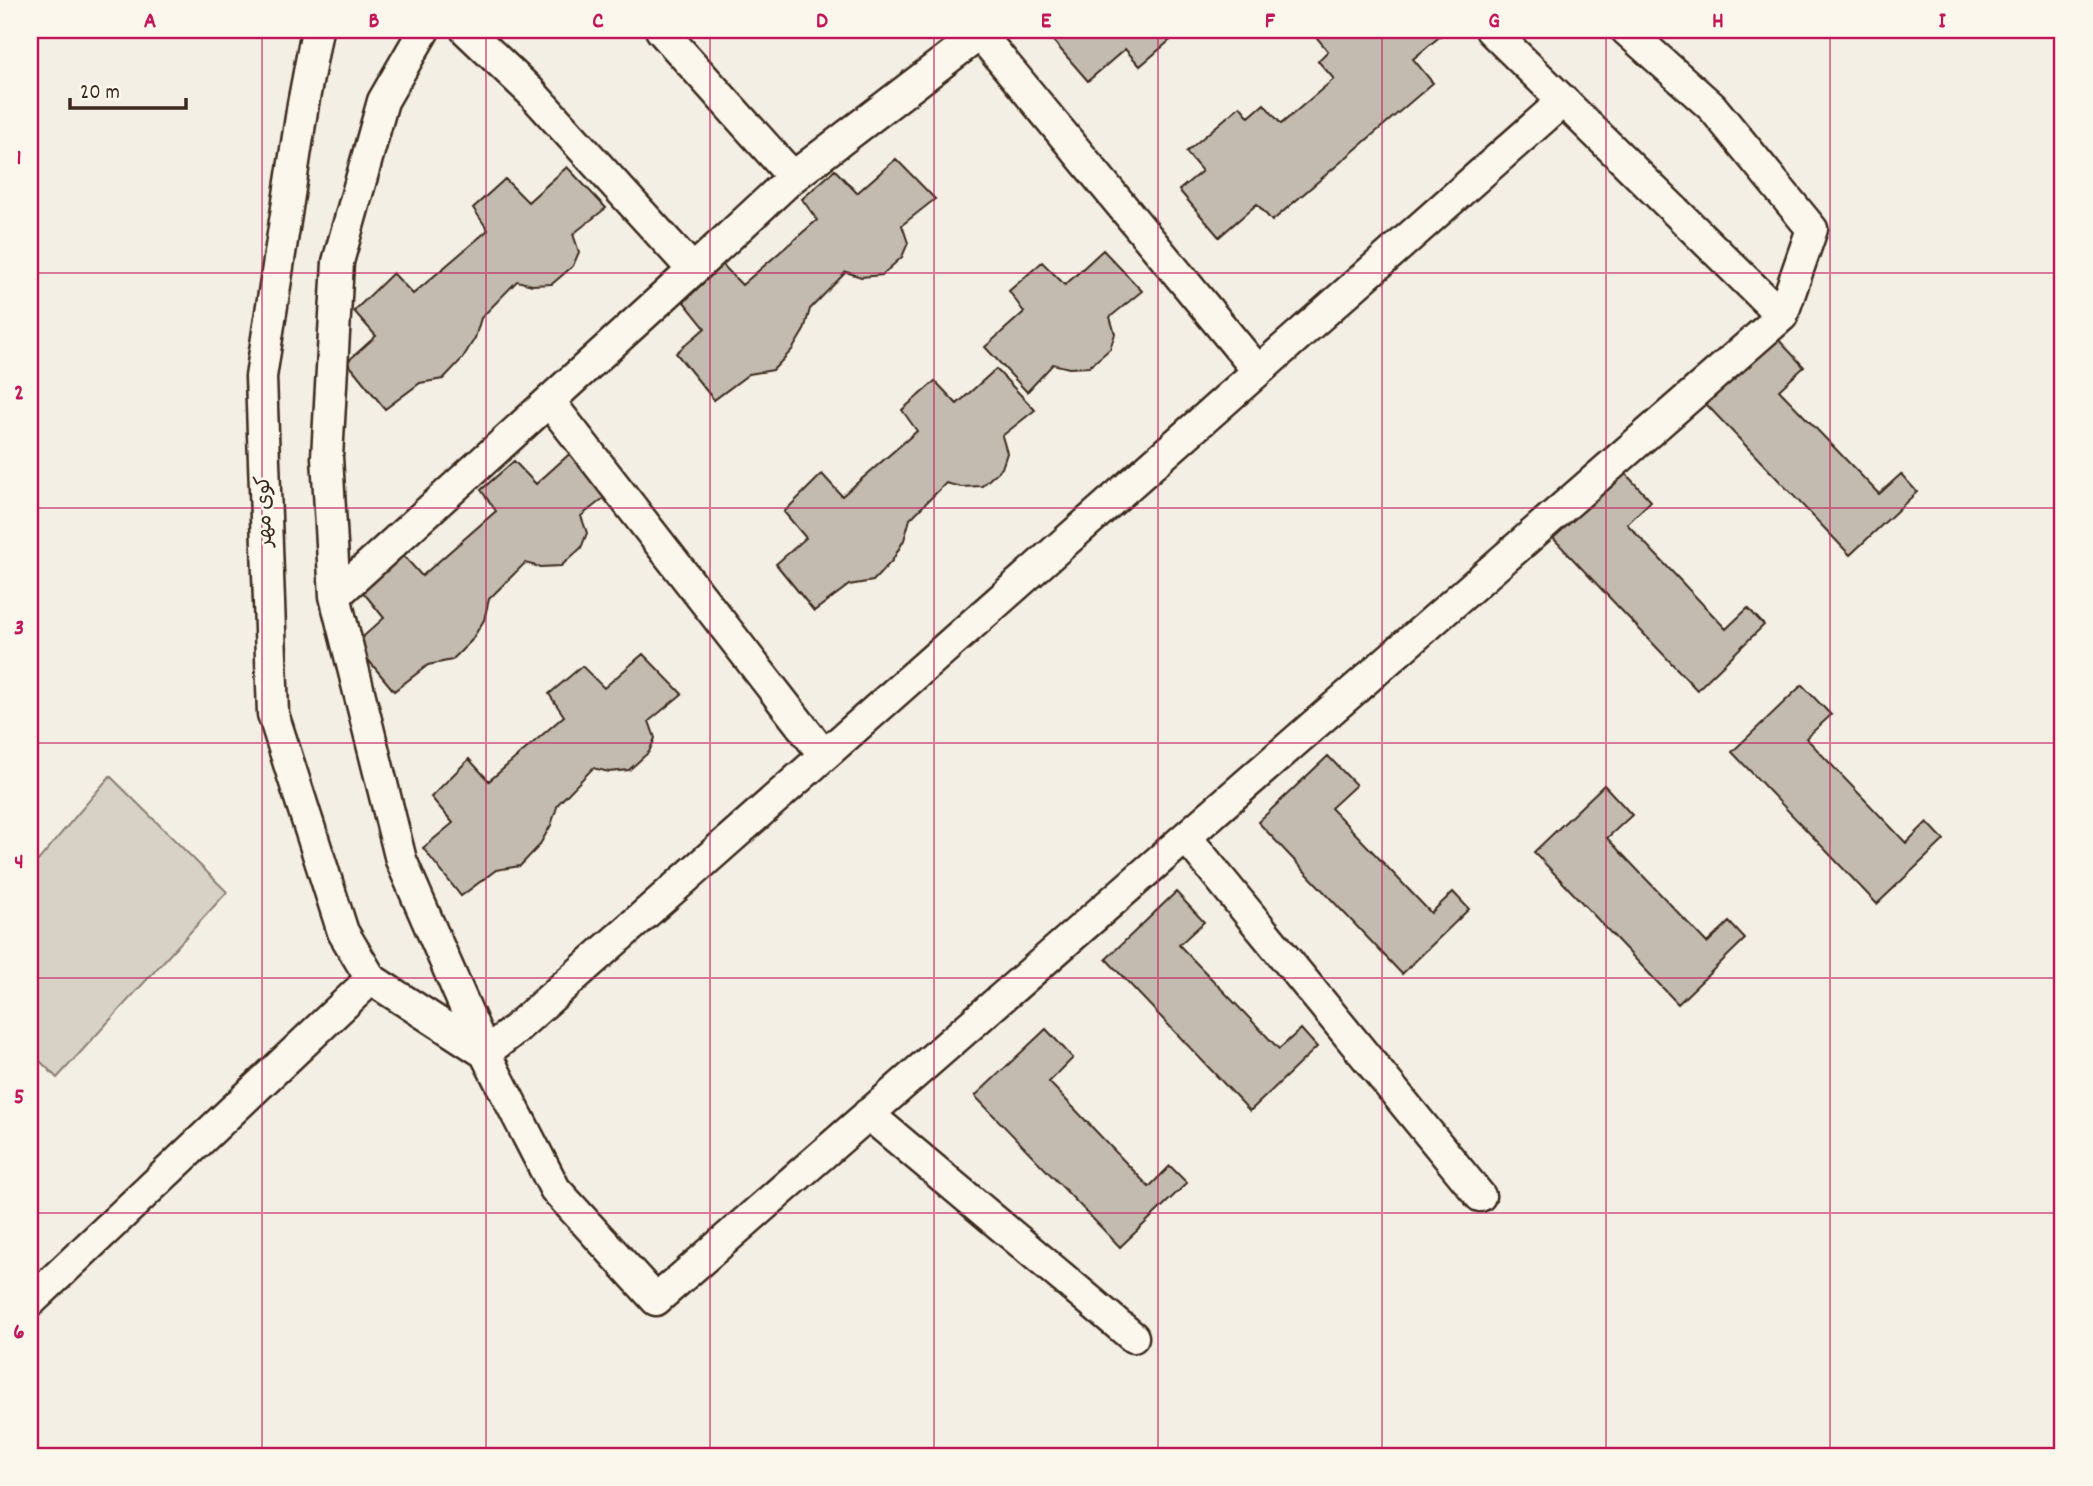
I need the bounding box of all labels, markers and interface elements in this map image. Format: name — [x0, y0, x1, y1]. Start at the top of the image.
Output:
text: A — [144, 6, 156, 39]
text: B — [369, 6, 380, 39]
text: C — [592, 6, 604, 39]
text: D — [816, 6, 828, 39]
text: E — [1041, 6, 1052, 39]
text: F — [1265, 6, 1276, 39]
text: G — [1488, 6, 1500, 39]
text: H — [1712, 6, 1724, 39]
text: I — [1938, 6, 1946, 39]
scale bar — [70, 66, 186, 110]
text: 20 m — [80, 79, 120, 109]
text: 1 — [16, 143, 22, 176]
text: 2 — [14, 378, 24, 411]
street label: کوی مهر — [250, 475, 282, 549]
text: 3 — [14, 613, 24, 646]
text: 4 — [14, 847, 24, 880]
text: 5 — [14, 1082, 24, 1115]
text: 6 — [13, 1317, 25, 1350]

